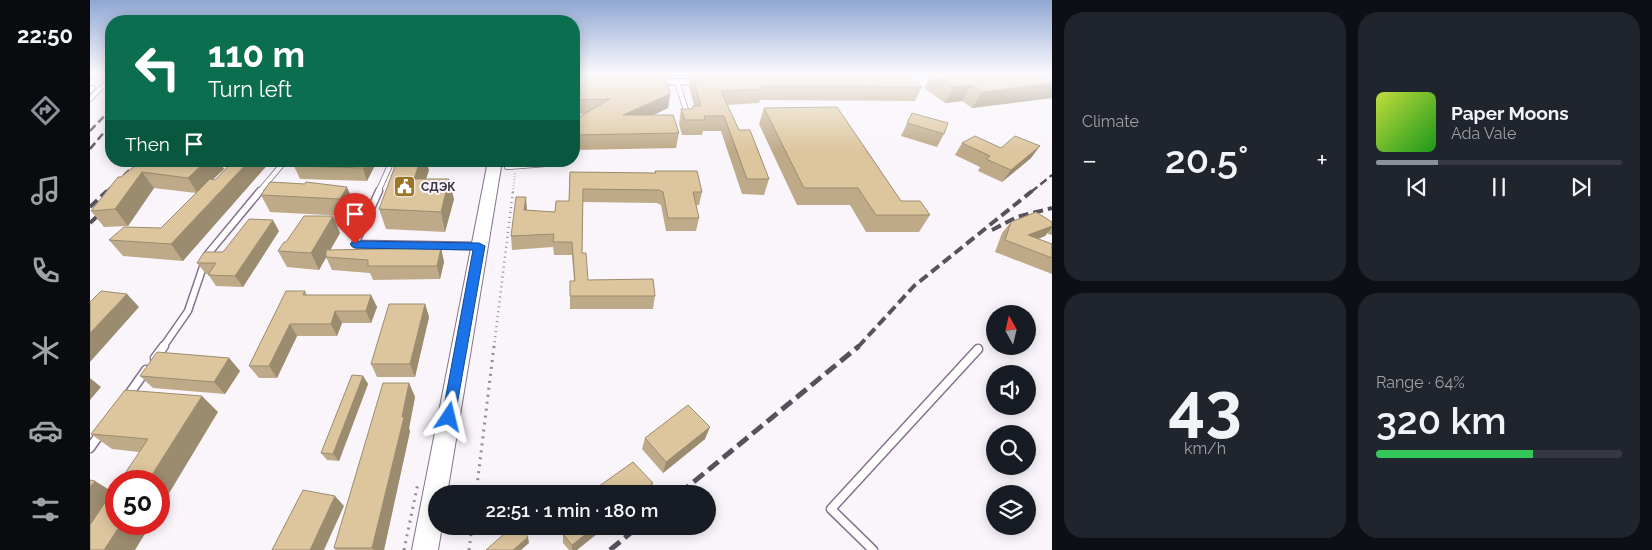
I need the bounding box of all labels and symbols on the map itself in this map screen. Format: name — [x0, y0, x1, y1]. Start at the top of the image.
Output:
public building icon: СДЭК — [393, 175, 417, 199]
place label: СДЭК — [421, 180, 456, 194]
pin — [334, 193, 376, 244]
north arrow — [986, 305, 1036, 355]
position arrow — [422, 390, 474, 442]
speed limit sign: 50 — [105, 470, 170, 535]

